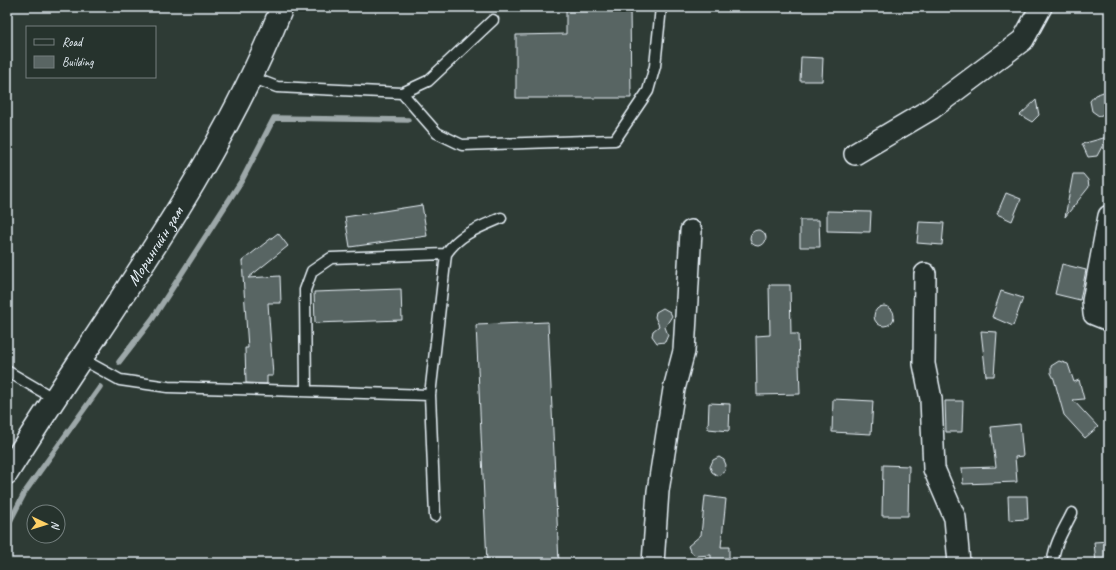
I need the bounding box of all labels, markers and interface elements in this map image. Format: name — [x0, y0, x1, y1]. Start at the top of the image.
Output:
legend — [26, 26, 156, 78]
text: Road — [62, 34, 84, 50]
text: Building — [62, 54, 94, 70]
street label: Морингийн зам — [122, 202, 188, 289]
north arrow — [26, 504, 66, 544]
text: N — [49, 521, 63, 531]

